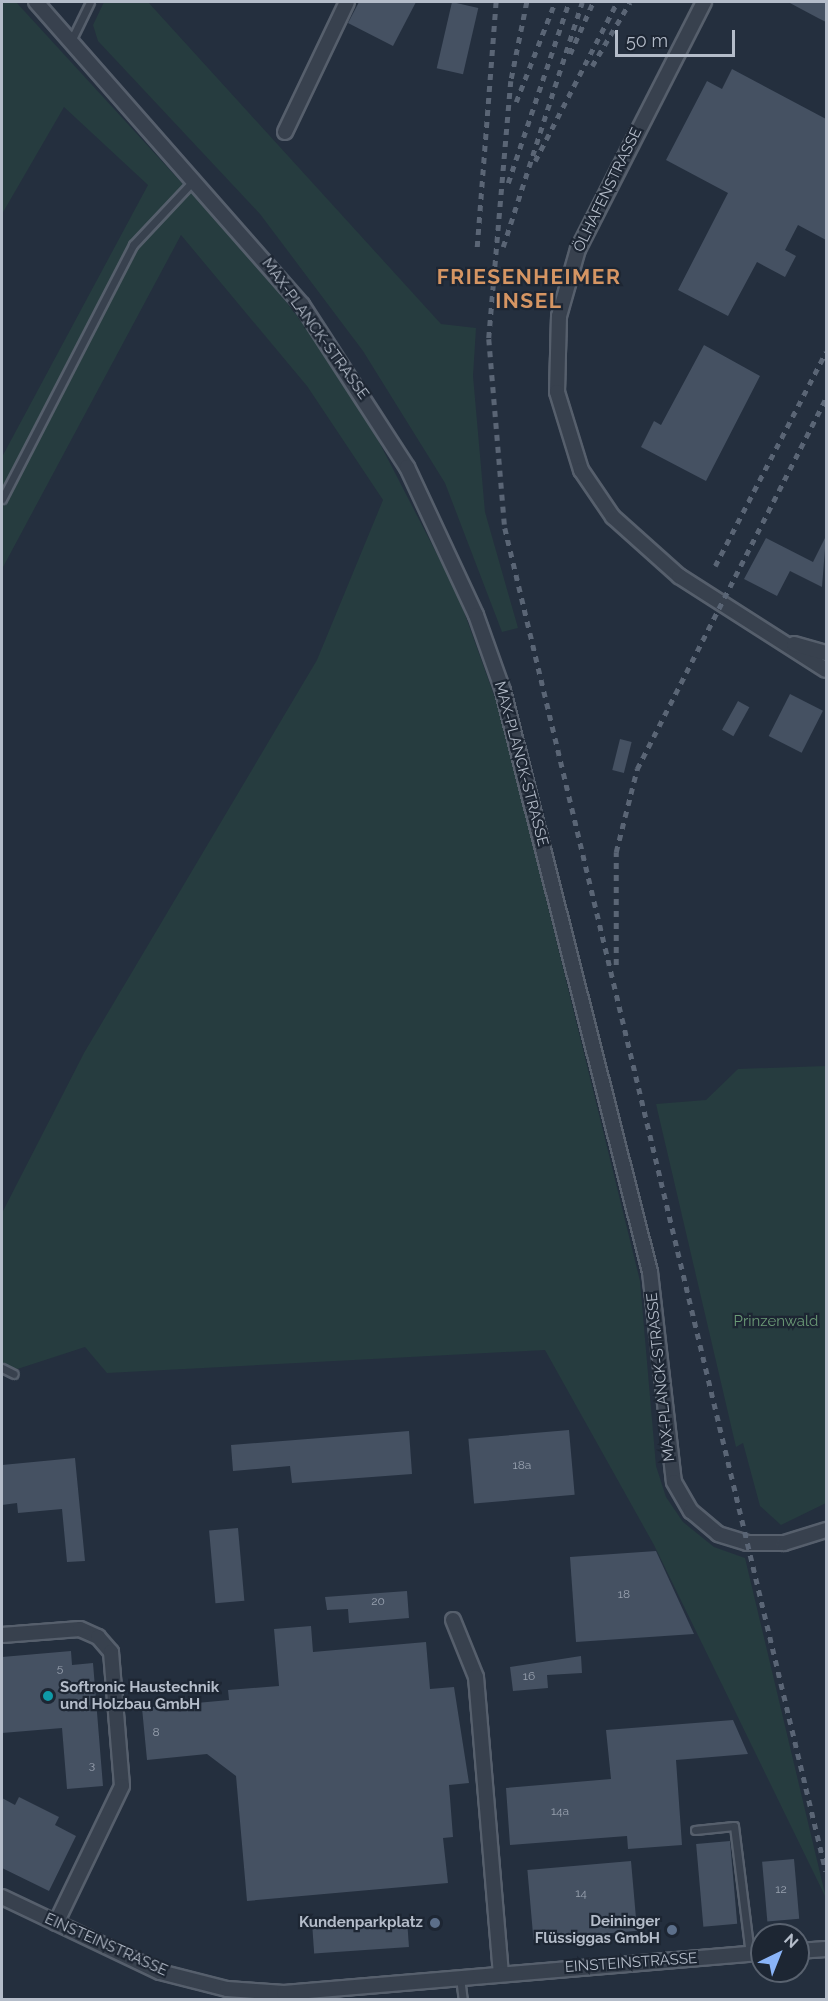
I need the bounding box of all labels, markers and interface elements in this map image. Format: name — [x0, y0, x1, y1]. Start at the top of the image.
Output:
scale bar — [618, 18, 738, 56]
text: 50 m — [626, 30, 668, 51]
street label: ÖLHAFENSTRASSE — [570, 125, 646, 255]
street label: MAX-PLANCK-STRASSE — [258, 255, 372, 403]
district label: FRIESENHEIMER INSEL — [437, 264, 621, 314]
street label: MAX-PLANCK-STRASSE — [490, 680, 552, 848]
street label: MAX-PLANCK-STRASSE — [643, 1292, 679, 1462]
park label: Prinzenwald — [734, 1313, 818, 1331]
house number: 18a — [513, 1459, 531, 1473]
house number: 18 — [618, 1588, 630, 1602]
house number: 20 — [371, 1595, 385, 1609]
house number: 5 — [57, 1662, 63, 1676]
house number: 16 — [523, 1670, 535, 1684]
place label: Softronic Haustechnik und Holzbau GmbH — [60, 1678, 219, 1713]
marker: Softronic Haustechnik und Holzbau GmbH — [41, 1689, 55, 1703]
house number: 8 — [152, 1726, 160, 1740]
house number: 3 — [89, 1759, 95, 1773]
house number: 14a — [551, 1805, 569, 1819]
house number: 12 — [775, 1883, 787, 1897]
house number: 14 — [575, 1887, 587, 1901]
street label: EINSTEINSTRASSE — [42, 1910, 170, 1980]
place label: Deininger Flüssiggas GmbH — [535, 1912, 660, 1947]
place label: Kundenparkplatz — [299, 1914, 423, 1932]
marker: Kundenparkplatz — [428, 1916, 442, 1930]
marker: Deininger Flüssiggas GmbH — [665, 1923, 679, 1937]
north arrow — [750, 1923, 810, 1983]
text: N — [780, 1930, 802, 1952]
street label: EINSTEINSTRASSE — [564, 1949, 698, 1977]

